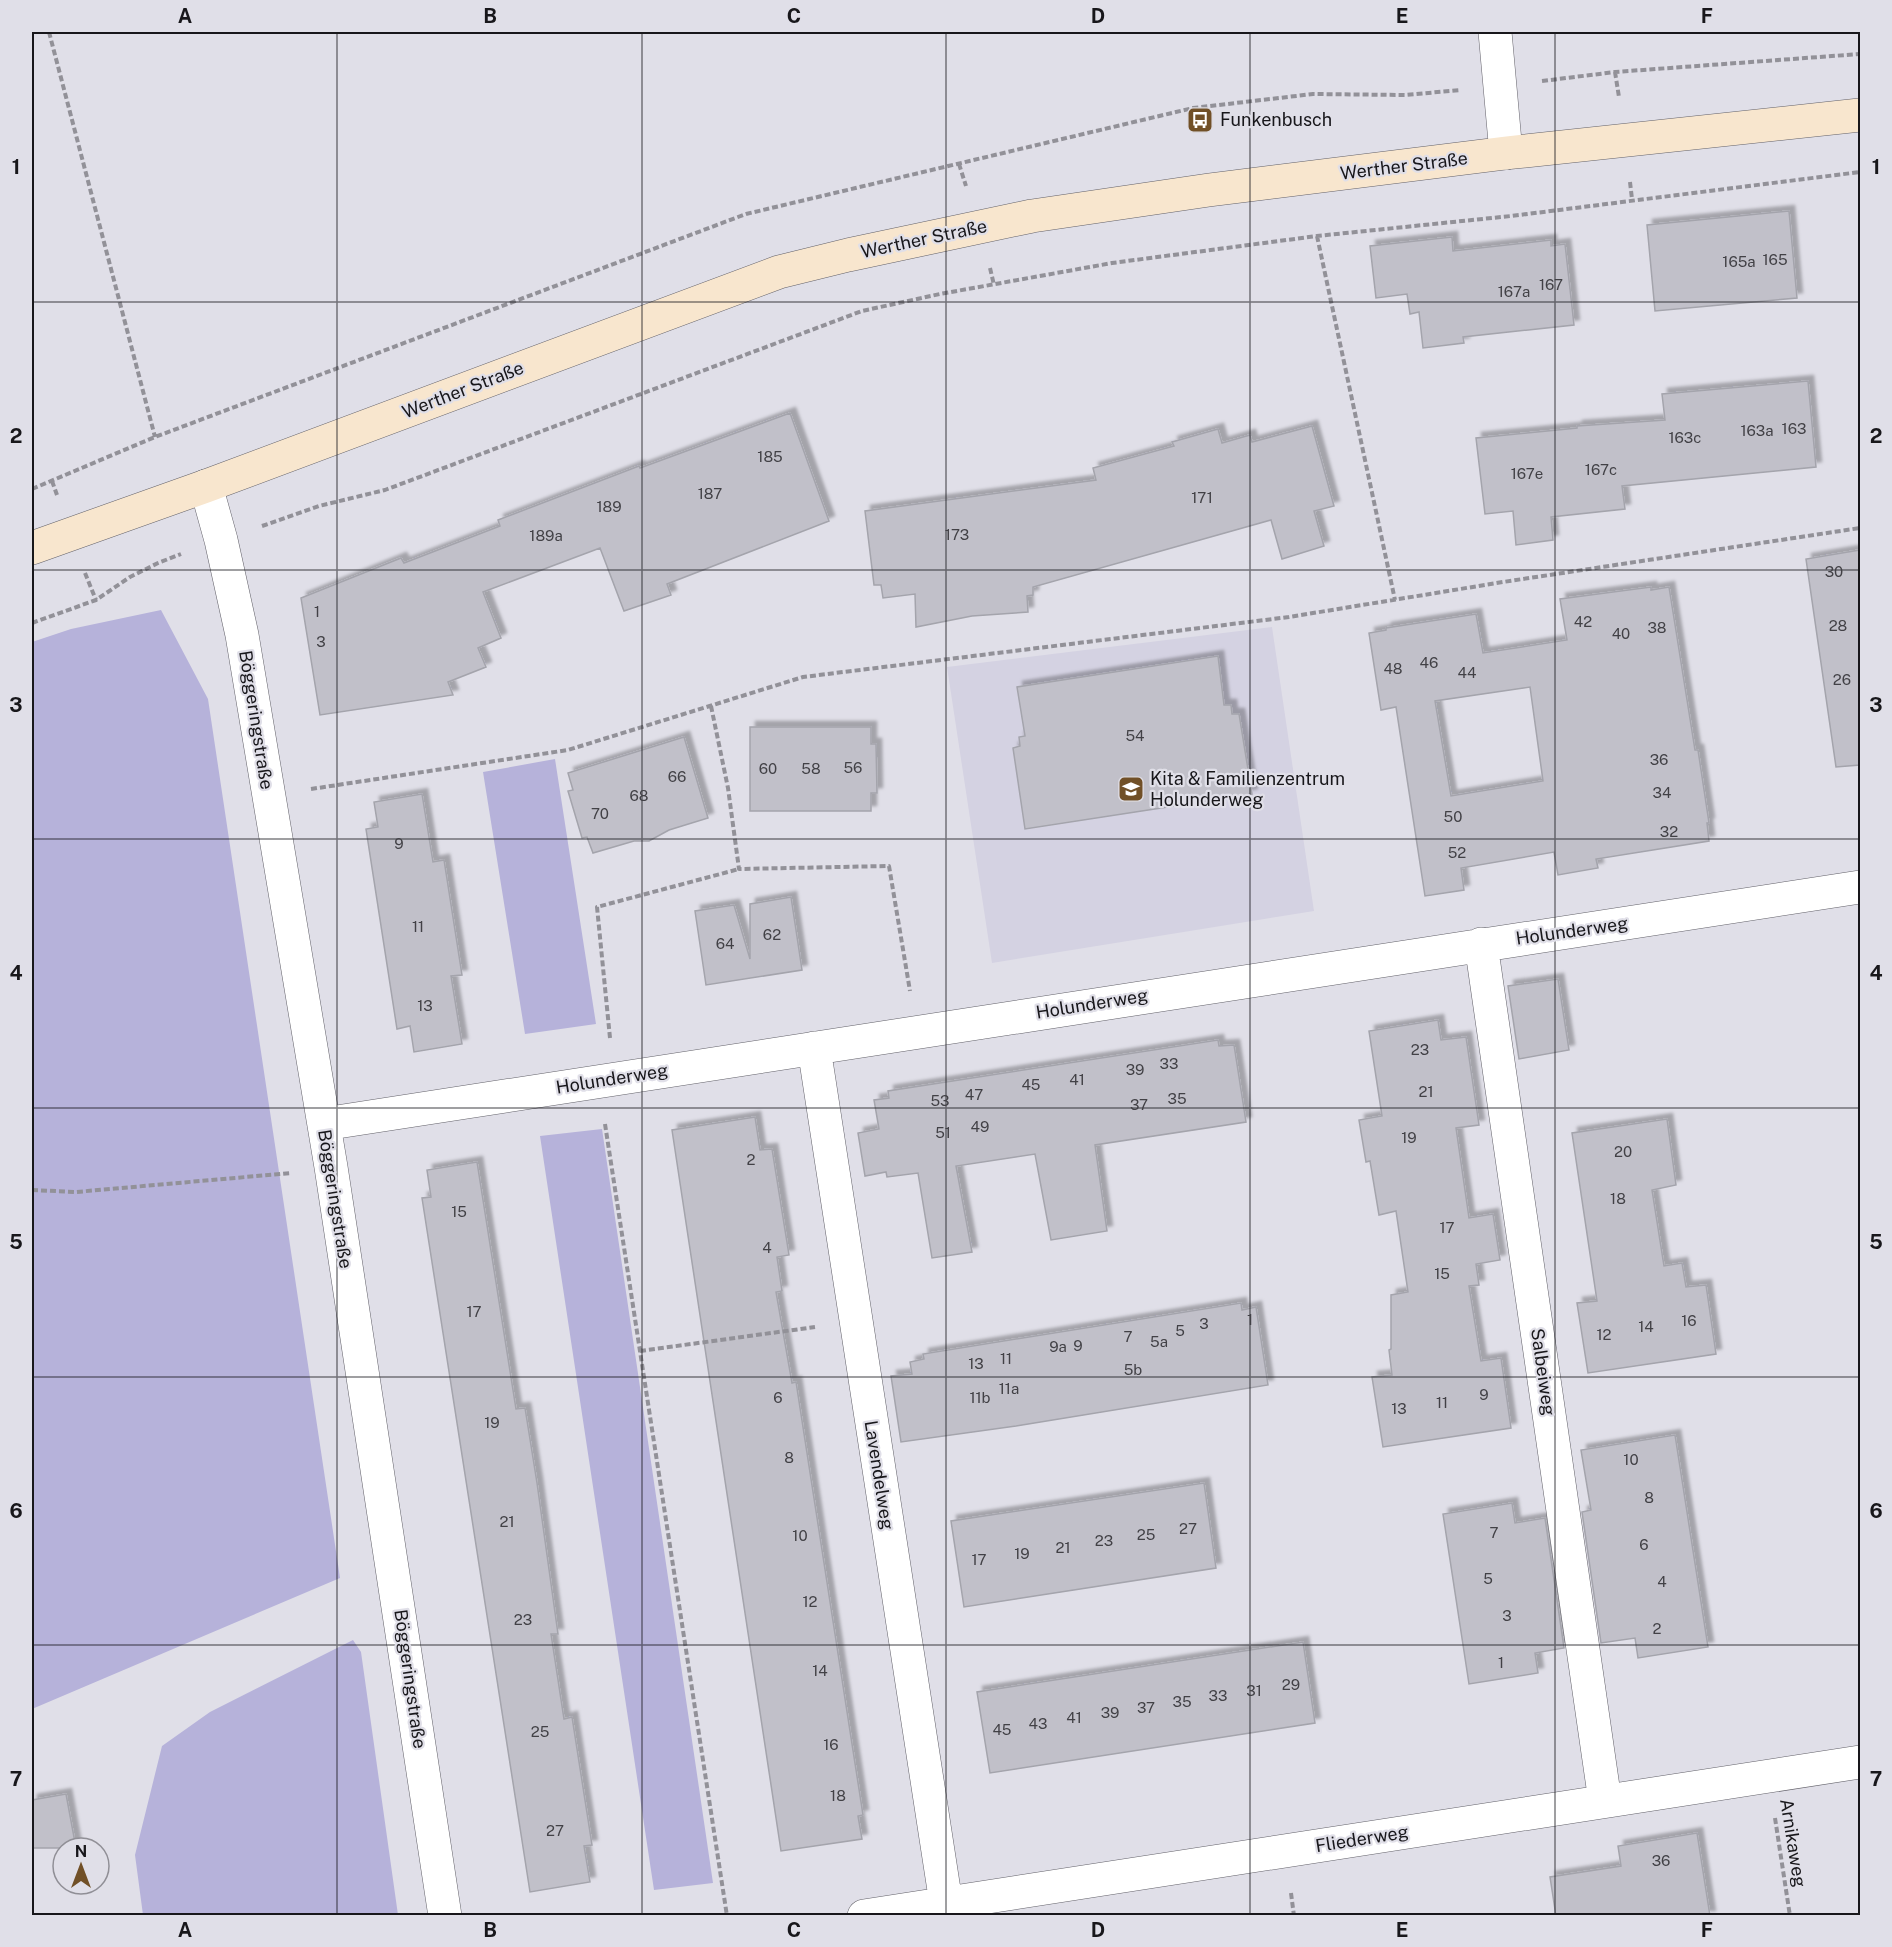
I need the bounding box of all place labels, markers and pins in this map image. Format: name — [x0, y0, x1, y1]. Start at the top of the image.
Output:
bus stop icon: Funkenbusch — [1185, 105, 1215, 135]
place label: Funkenbusch — [1220, 109, 1332, 130]
place label: Kita & Familienzentrum Holunderweg — [1150, 768, 1345, 810]
school or university icon: Kita & Familienzentrum Holunderweg — [1116, 774, 1146, 804]

